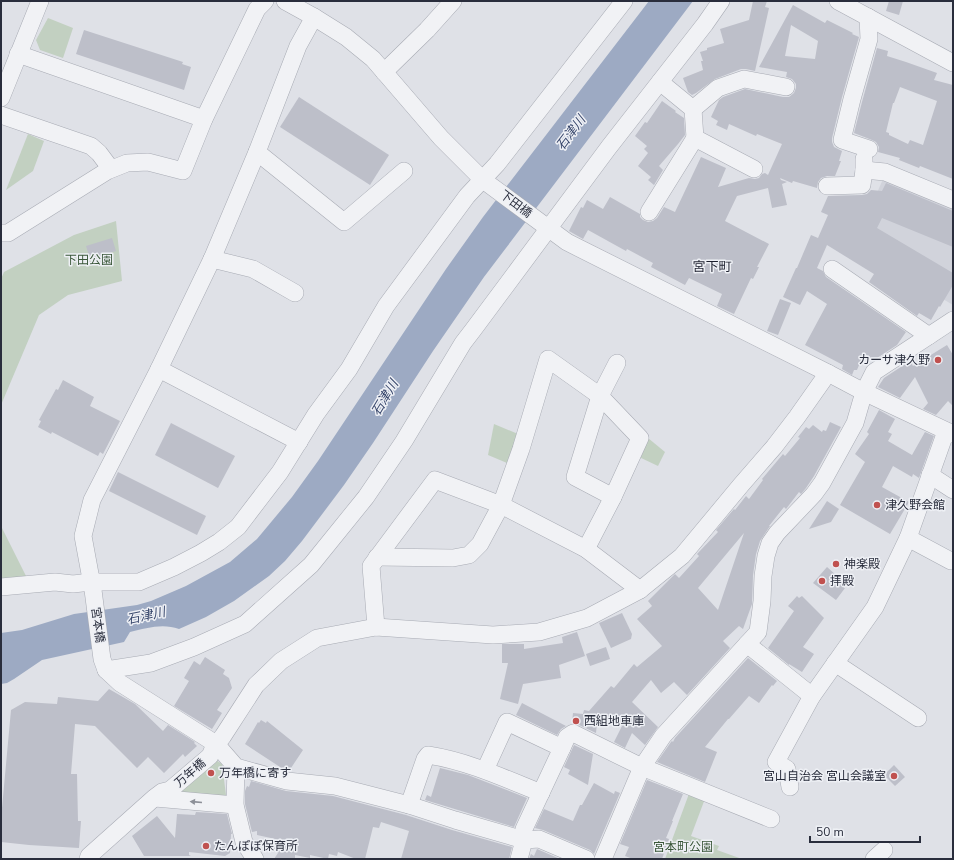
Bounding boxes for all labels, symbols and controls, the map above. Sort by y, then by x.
water label: 石津川 [552,110,591,154]
street label: 下田橋 [497,187,535,221]
park label: 下田公園 [65,252,113,268]
district label: 宮下町 [692,258,732,276]
place label: カーサ津久野 [858,352,930,368]
marker: カーサ津久野 [933,355,943,365]
water label: 石津川 [367,375,404,419]
place label: 津久野会館 [885,497,945,513]
marker: 津久野会館 [872,500,882,510]
place label: 神楽殿 [844,556,880,572]
marker: 神楽殿 [831,559,841,569]
place label: 拝殿 [830,573,854,589]
marker: 拝殿 [817,576,827,586]
water label: 石津川 [125,603,169,629]
street label: 宮本橋 [88,606,108,644]
place label: 西組地車庫 [584,713,644,729]
marker: 西組地車庫 [571,716,581,726]
street label: 万年橋 [171,755,209,791]
place label: 万年橋に寄す [219,765,291,781]
marker: 万年橋に寄す [206,768,216,778]
place label: 宮山自治会 宮山会議室 [763,768,886,784]
marker: 宮山自治会 宮山会議室 [889,771,899,781]
one-way arrow [190,798,202,805]
scale bar [810,818,920,844]
text: 50 m [816,824,844,840]
place label: たんぽぽ保育所 [214,838,298,854]
park label: 宮本町公園 [653,839,713,855]
marker: たんぽぽ保育所 [201,841,211,851]

